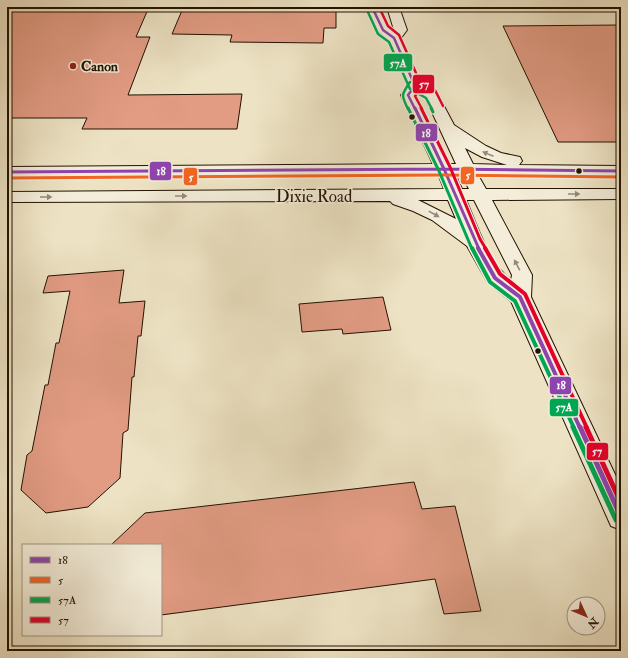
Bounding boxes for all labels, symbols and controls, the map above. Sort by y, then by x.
line badge: 57A [383,53,413,72]
text: 57A [390,57,407,70]
place label: Canon [81,58,119,75]
marker: Canon [68,61,78,71]
line badge: 57 [412,74,435,94]
text: 57 [419,78,430,91]
unlabelled marker [407,112,417,122]
line badge: 18 [415,123,438,142]
text: 18 [421,127,431,140]
one-way arrow [482,151,494,157]
line badge: 18 [149,161,172,181]
text: 18 [156,165,166,178]
line badge: 5 [460,166,475,185]
unlabelled marker [574,166,584,176]
line badge: 5 [183,167,198,186]
text: 5 [466,169,471,182]
text: 5 [189,171,194,184]
street label: Dixie Road [276,186,353,207]
one-way arrow [568,191,581,197]
one-way arrow [175,193,188,199]
one-way arrow [40,194,53,200]
one-way arrow [428,210,440,217]
one-way arrow [514,259,520,271]
unlabelled marker [533,346,543,356]
line badge: 18 [549,376,572,395]
text: 18 [556,379,566,392]
line badge: 57A [549,398,579,417]
text: 57A [556,401,573,414]
line badge: 57 [586,442,609,461]
text: 57 [592,445,603,458]
legend [22,544,162,636]
text: 18 [58,553,68,568]
text: 5 [58,573,64,588]
text: 57A [58,593,77,608]
north arrow [566,596,606,636]
text: 57 [58,613,69,628]
text: N [584,614,602,631]

